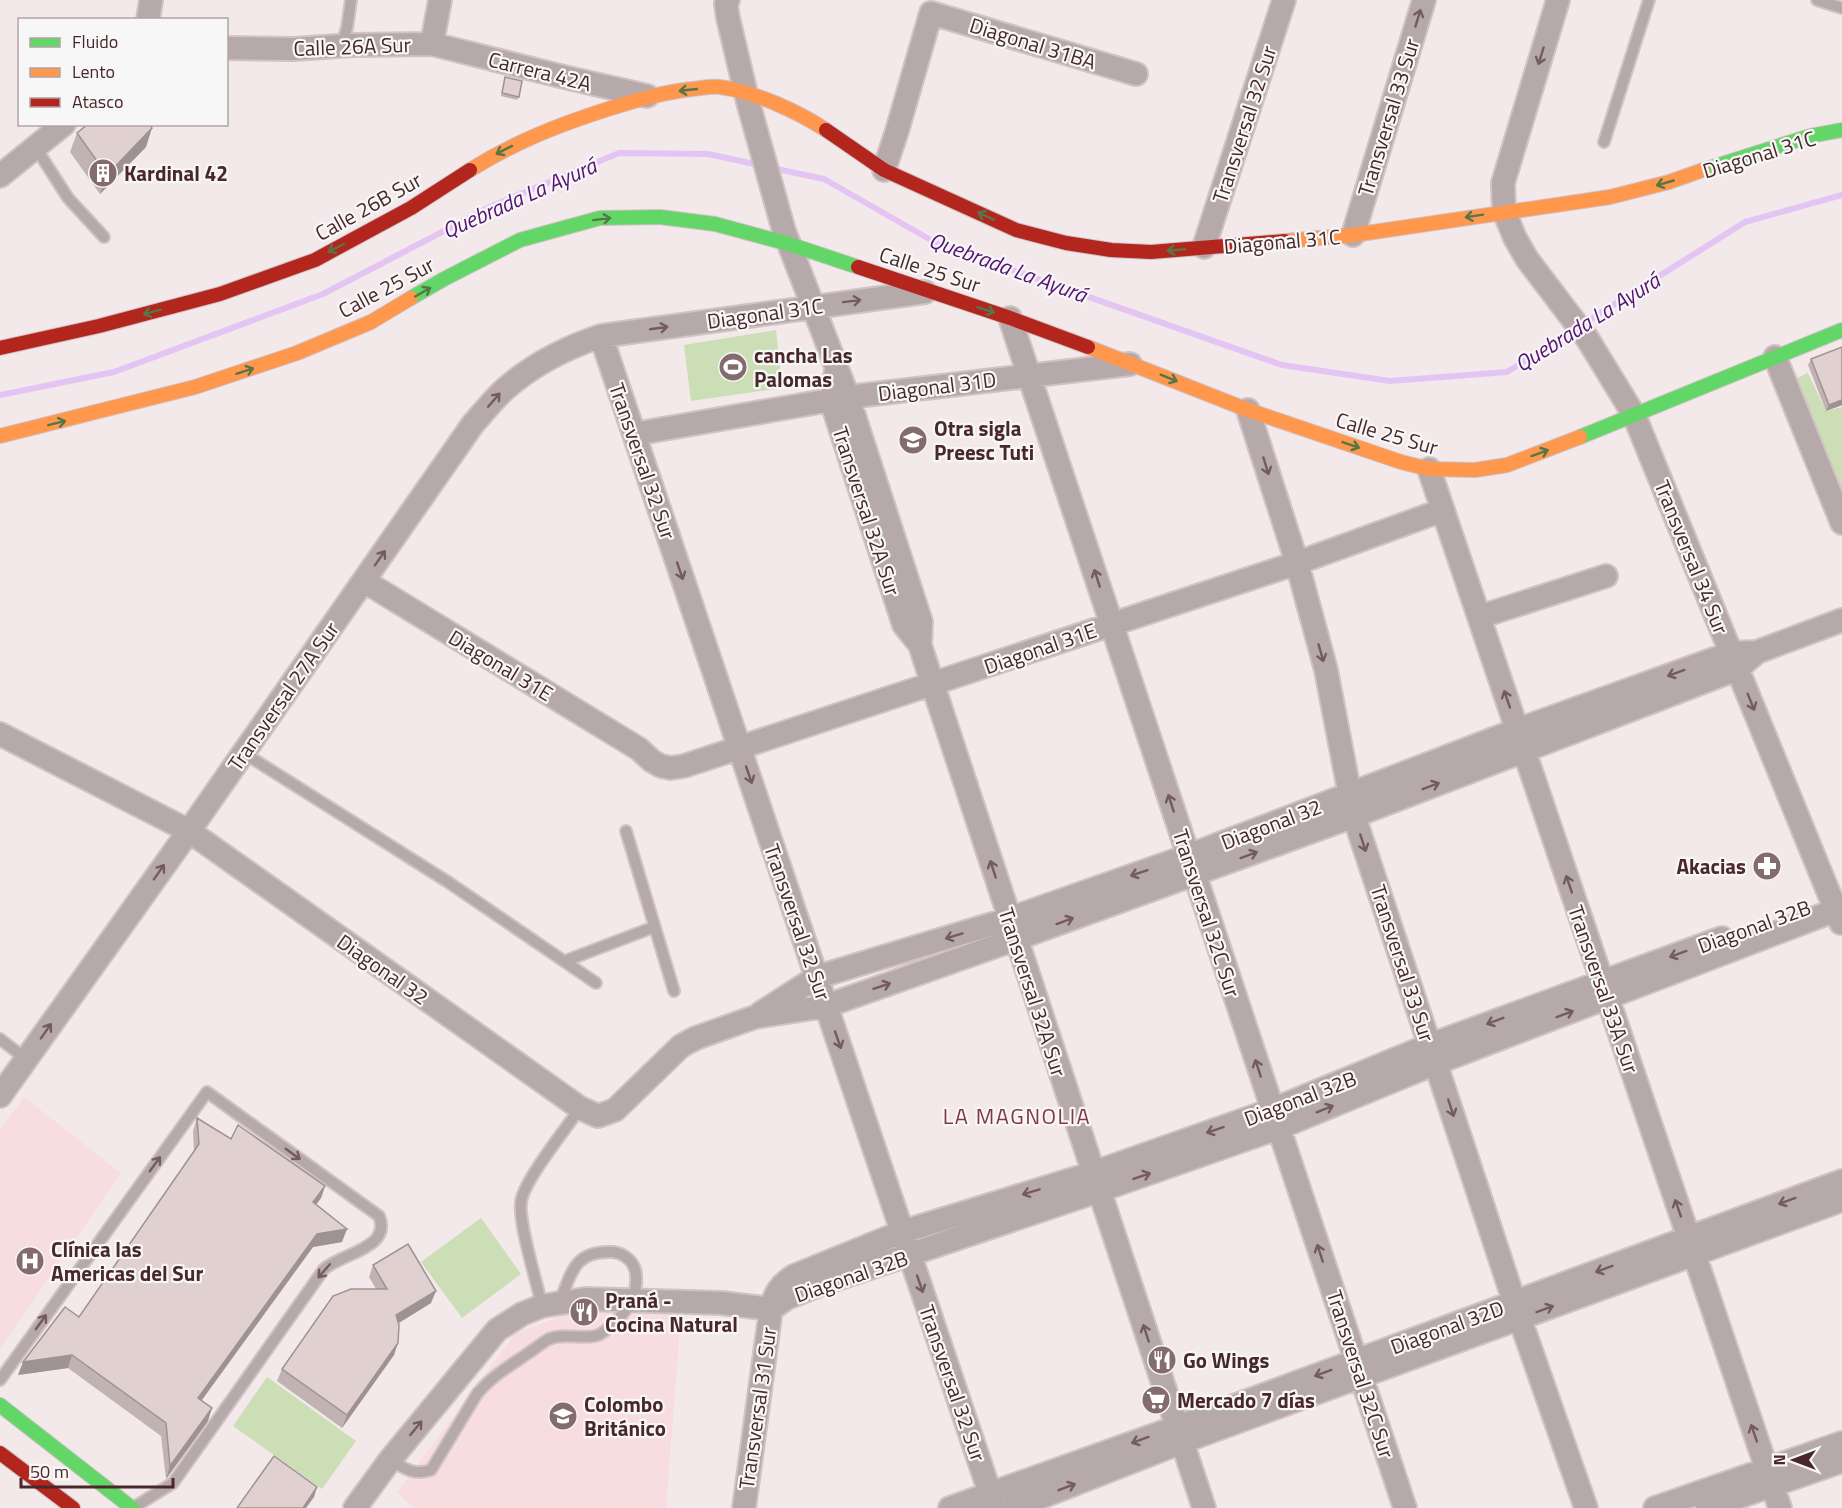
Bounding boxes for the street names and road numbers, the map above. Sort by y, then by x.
street label: Diagonal 31BA [966,9,1101,78]
street label: Calle 26A Sur [293,28,411,64]
street label: Transversal 33 Sur [1349,34,1427,200]
street label: Transversal 32 Sur [1204,41,1284,207]
street label: Carrera 42A [485,43,595,99]
street label: Diagonal 31C [1698,122,1820,186]
street label: Calle 26B Sur [309,163,427,249]
street label: Diagonal 31C [1222,220,1342,262]
street label: Calle 25 Sur [875,238,985,300]
street label: Calle 25 Sur [332,248,440,326]
street label: Diagonal 31C [705,289,825,337]
street label: Diagonal 31D [876,363,998,409]
street label: Transversal 32 Sur [601,379,685,543]
street label: Calle 25 Sur [1332,403,1442,463]
street label: Transversal 32A Sur [825,422,909,600]
street label: Transversal 34 Sur [1647,475,1737,639]
street label: Diagonal 31E [980,614,1100,682]
street label: Transversal 27A Sur [219,615,347,777]
street label: Diagonal 31E [443,621,559,709]
street label: Diagonal 32 [1216,790,1326,858]
street label: Transversal 32C Sur [1165,825,1249,1001]
street label: Transversal 32 Sur [756,840,840,1004]
street label: Transversal 33 Sur [1363,880,1443,1046]
street label: Diagonal 32B [1693,891,1815,961]
street label: Transversal 33A Sur [1560,901,1648,1077]
street label: Transversal 32A Sur [991,903,1075,1081]
street label: Diagonal 32 [331,926,435,1012]
street label: Diagonal 32B [1239,1062,1361,1134]
street label: Diagonal 32B [790,1242,912,1310]
street label: Transversal 32C Sur [1319,1286,1403,1462]
street label: Diagonal 32D [1386,1292,1508,1362]
street label: Transversal 32 Sur [911,1301,995,1465]
street label: Transversal 31 Sur [730,1325,784,1491]

